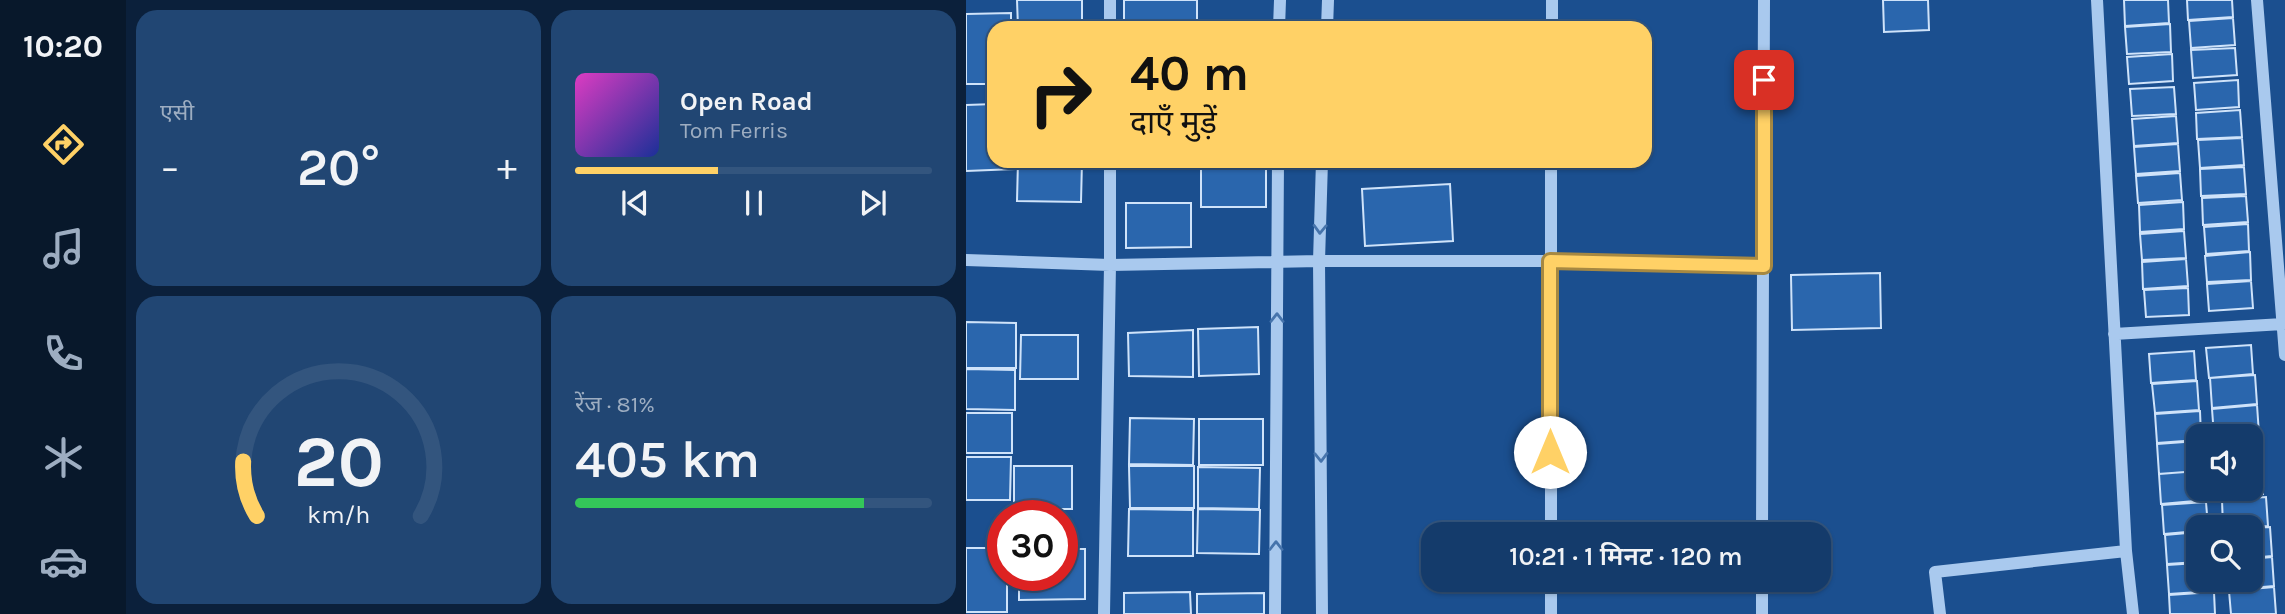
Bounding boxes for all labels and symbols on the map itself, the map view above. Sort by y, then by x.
pin [1734,50,1794,110]
one-way arrow [1312,224,1327,235]
one-way arrow [1269,313,1285,323]
position arrow [1513,415,1587,489]
one-way arrow [1313,451,1328,462]
speed limit sign: 30 [987,500,1078,591]
one-way arrow [1268,540,1284,551]

